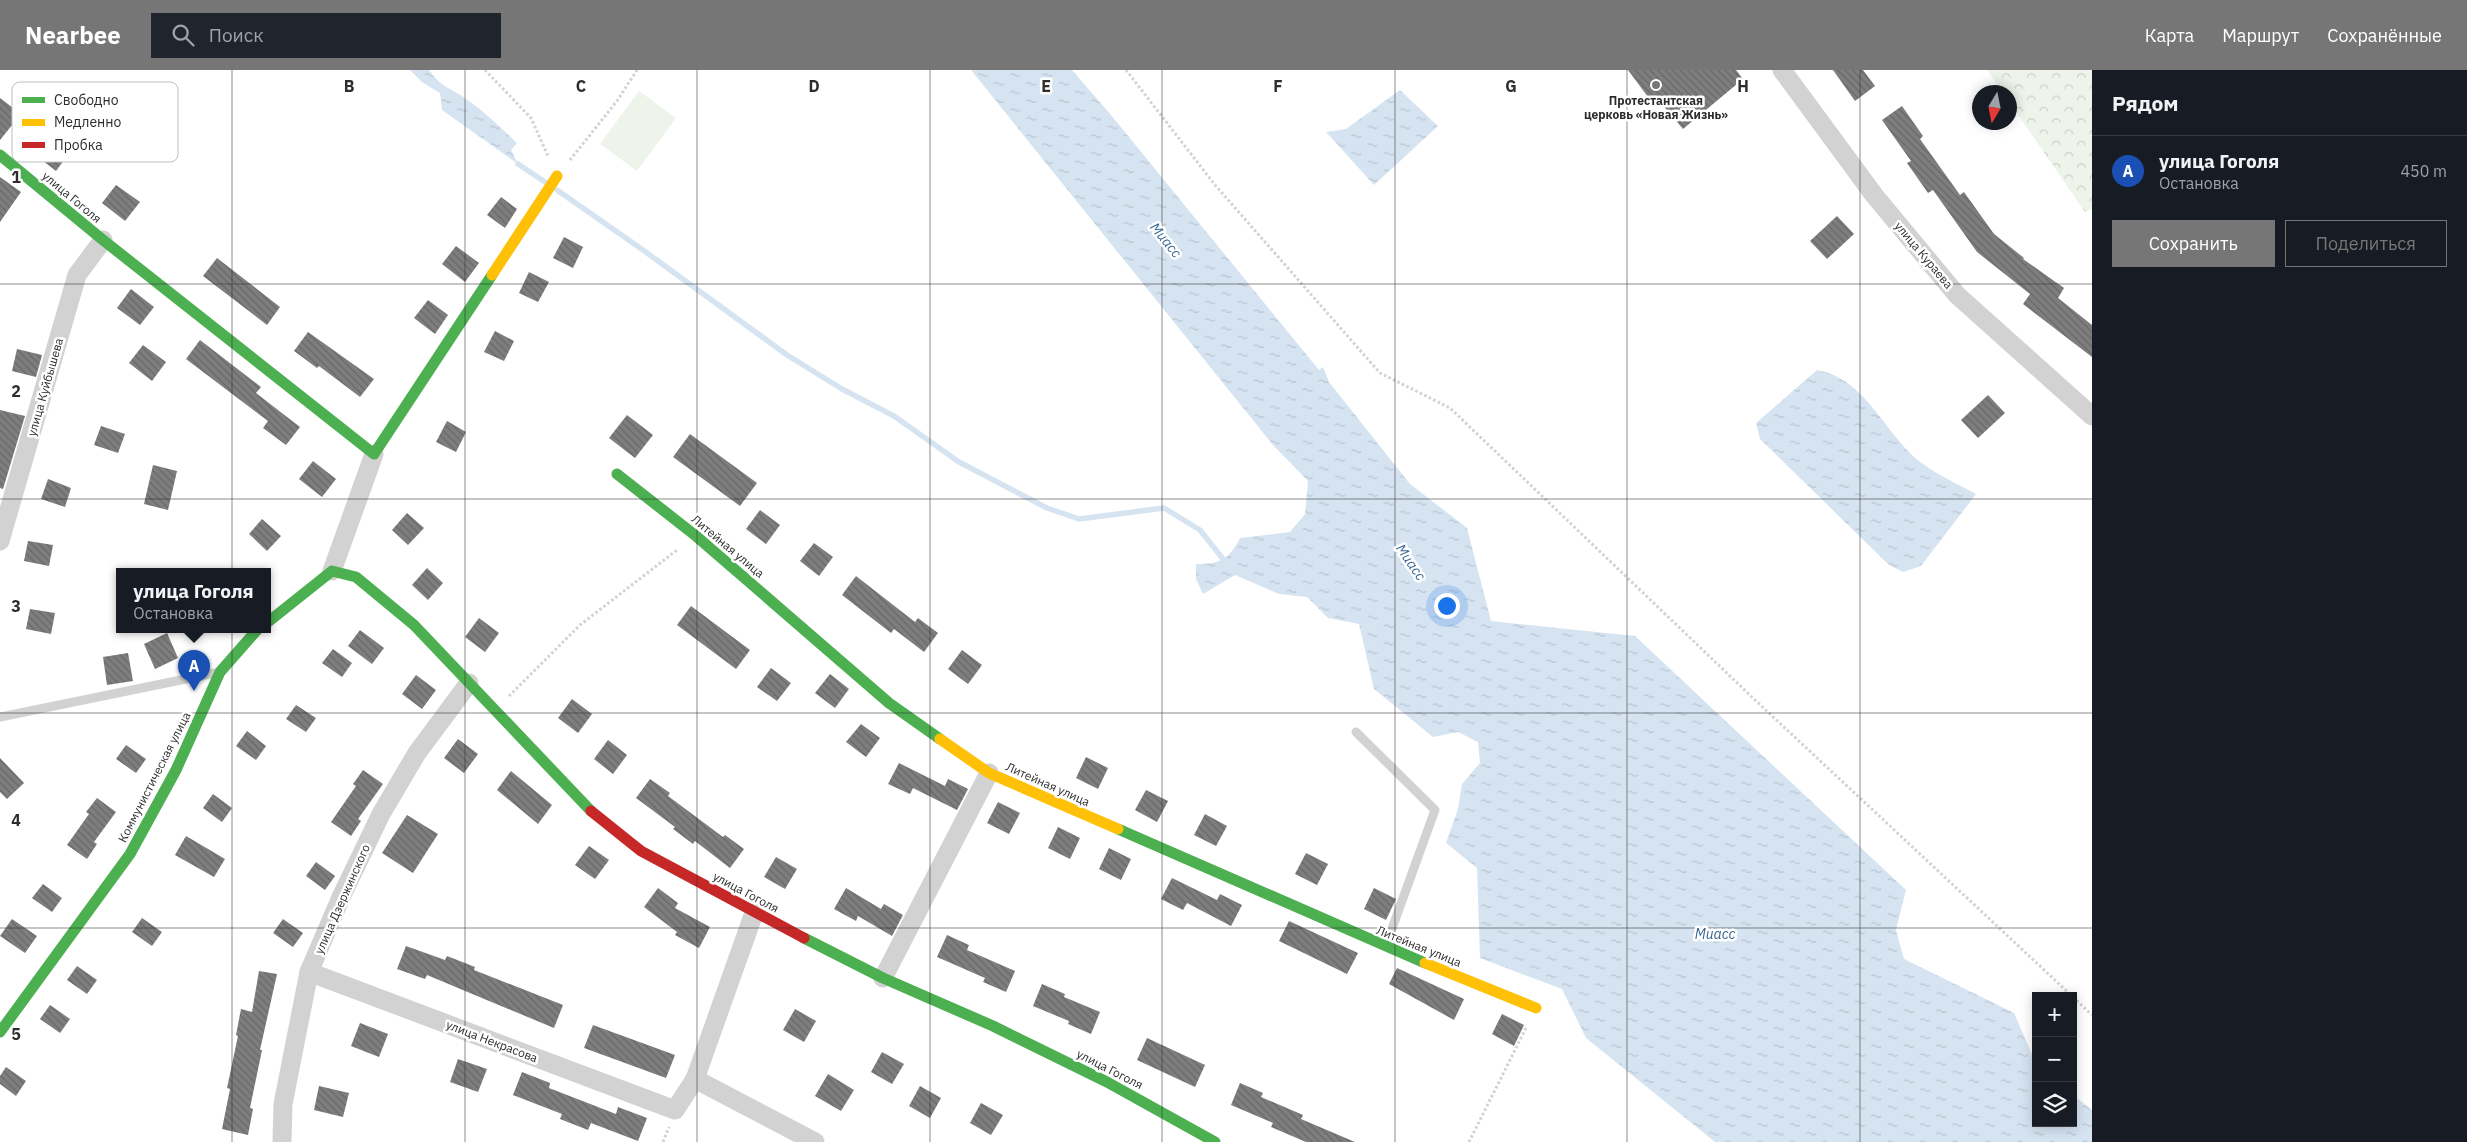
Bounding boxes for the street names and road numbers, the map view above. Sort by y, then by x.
street label: улица Гоголя [39,168,105,226]
street label: улица Кураева [1892,218,1957,292]
street label: улица Куйбышева [24,336,66,438]
street label: Литейная улица [689,511,768,581]
street label: Коммунистическая улица [115,709,194,845]
street label: Литейная улица [1004,759,1093,809]
street label: улица Дзержинского [311,842,373,956]
street label: улица Гоголя [710,868,782,916]
street label: Литейная улица [1374,922,1464,970]
street label: улица Некрасова [444,1017,540,1066]
street label: улица Гоголя [1074,1046,1146,1092]

